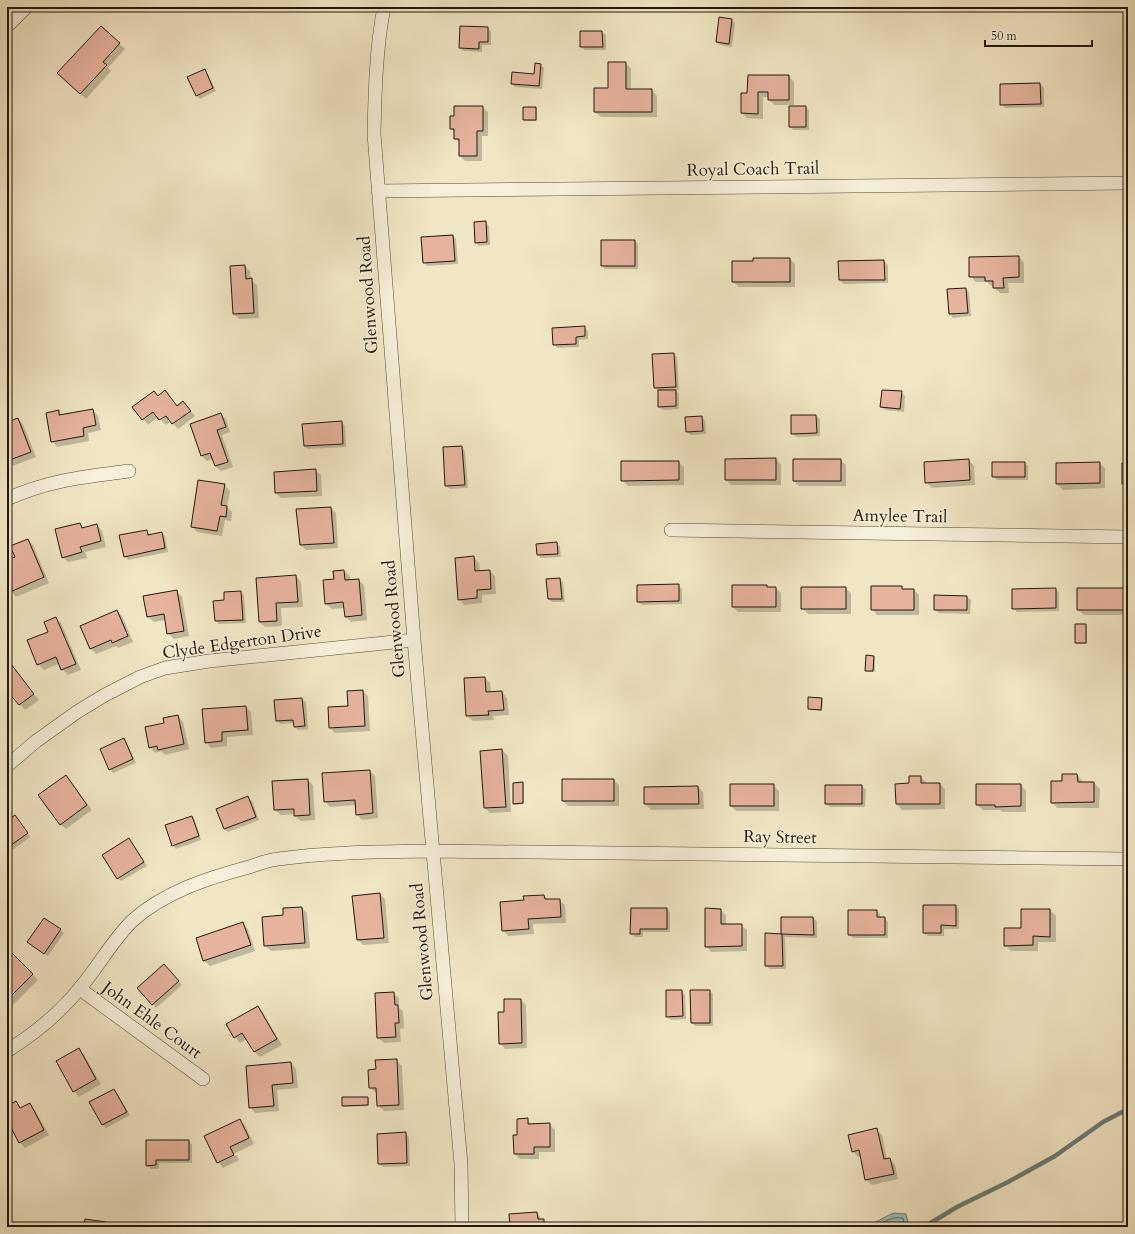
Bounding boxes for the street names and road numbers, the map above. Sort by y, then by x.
street label: Royal Coach Trail [687,156,820,182]
street label: Glenwood Road [352,235,384,355]
street label: Amylee Trail [852,504,948,528]
street label: Glenwood Road [377,559,411,679]
street label: Clyde Edgerton Drive [161,619,323,665]
street label: Ray Street [743,825,818,849]
street label: Glenwood Road [405,882,439,1002]
street label: John Ehle Court [95,974,207,1064]

